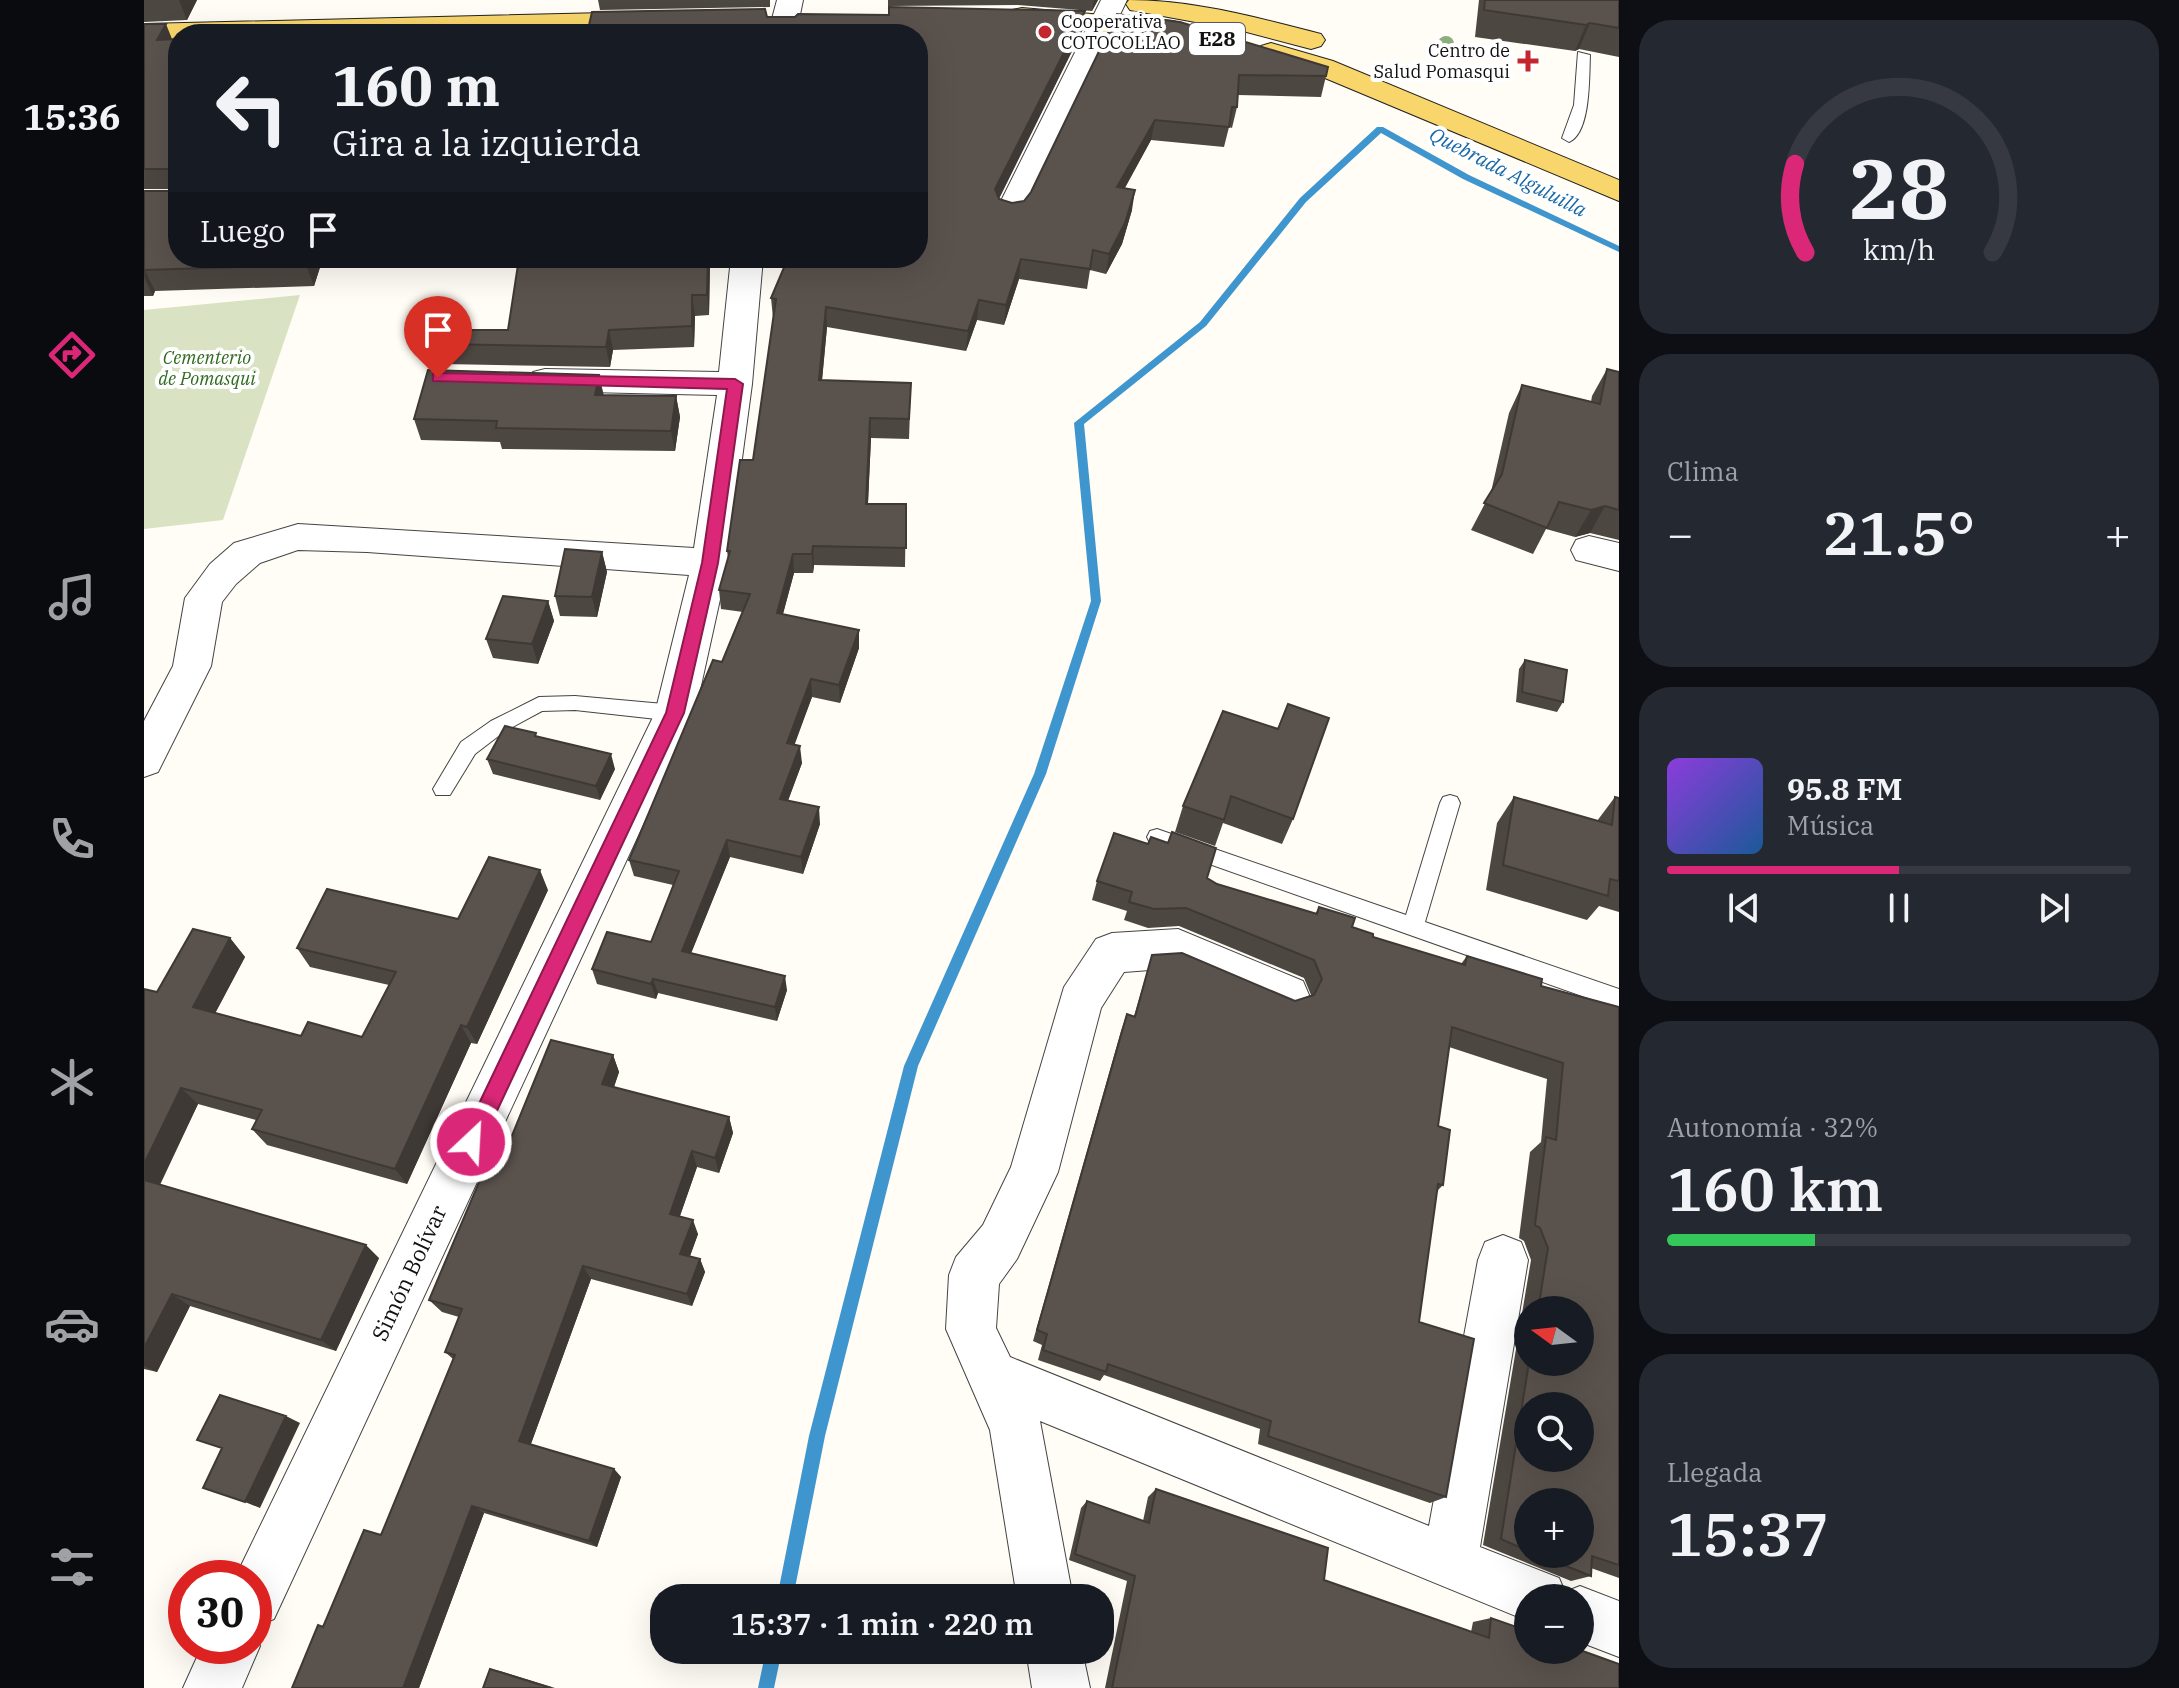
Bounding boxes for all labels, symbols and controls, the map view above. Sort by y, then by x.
place label: Cooperativa COTOCOLLAO [1061,10,1181,54]
marker: Cooperativa COTOCOLLAO [1036,23,1054,41]
road number: E28 [1189,23,1245,55]
place label: Centro de Salud Pomasqui [1374,39,1510,83]
text: 160 m [332,49,500,121]
marker: Centro de Salud Pomasqui [1517,50,1539,72]
icon: left [200,56,304,160]
text: 15:36 [23,93,121,140]
text: Gira a la izquierda [332,119,641,166]
water label: Quebrada Alguluilla [1425,120,1592,223]
text: 28 [1849,133,1949,241]
icon: arrive [301,208,345,252]
text: Luego [200,211,285,250]
text: km/h [1863,231,1935,268]
pin [404,296,472,378]
icon: arrive [416,308,460,352]
icon: directions [44,327,100,383]
park label: Cementerio de Pomasqui [158,346,256,390]
text: Clima [1667,454,1739,488]
text: 21.5° [1823,493,1975,572]
text: − [1667,505,1693,562]
text: + [2105,505,2131,562]
icon: music [44,569,100,625]
text: 95.8 FM [1787,769,1902,808]
text: Música [1787,808,1874,842]
icon: phone [44,811,100,867]
icon: previous [1722,886,1766,930]
icon: pause [1877,886,1921,930]
icon: next [2032,886,2076,930]
icon: climate [44,1054,100,1110]
position arrow [429,1100,513,1184]
text: Autonomía · 32% [1667,1110,1878,1144]
text: 160 km [1667,1149,1883,1228]
street label: Simón Bolívar [364,1200,453,1345]
icon: car [44,1296,100,1352]
north arrow [1514,1296,1594,1376]
map controls [1514,1296,1594,1664]
button: search [1514,1392,1594,1472]
text: Llegada [1667,1455,1762,1489]
button: + [1514,1488,1594,1568]
text: 15:37 [1667,1494,1829,1573]
icon: filters [44,1539,100,1595]
speed limit sign: 30 [168,1560,272,1664]
button: − [1514,1584,1594,1664]
text: 15:37 · 1 min · 220 m [731,1604,1033,1643]

